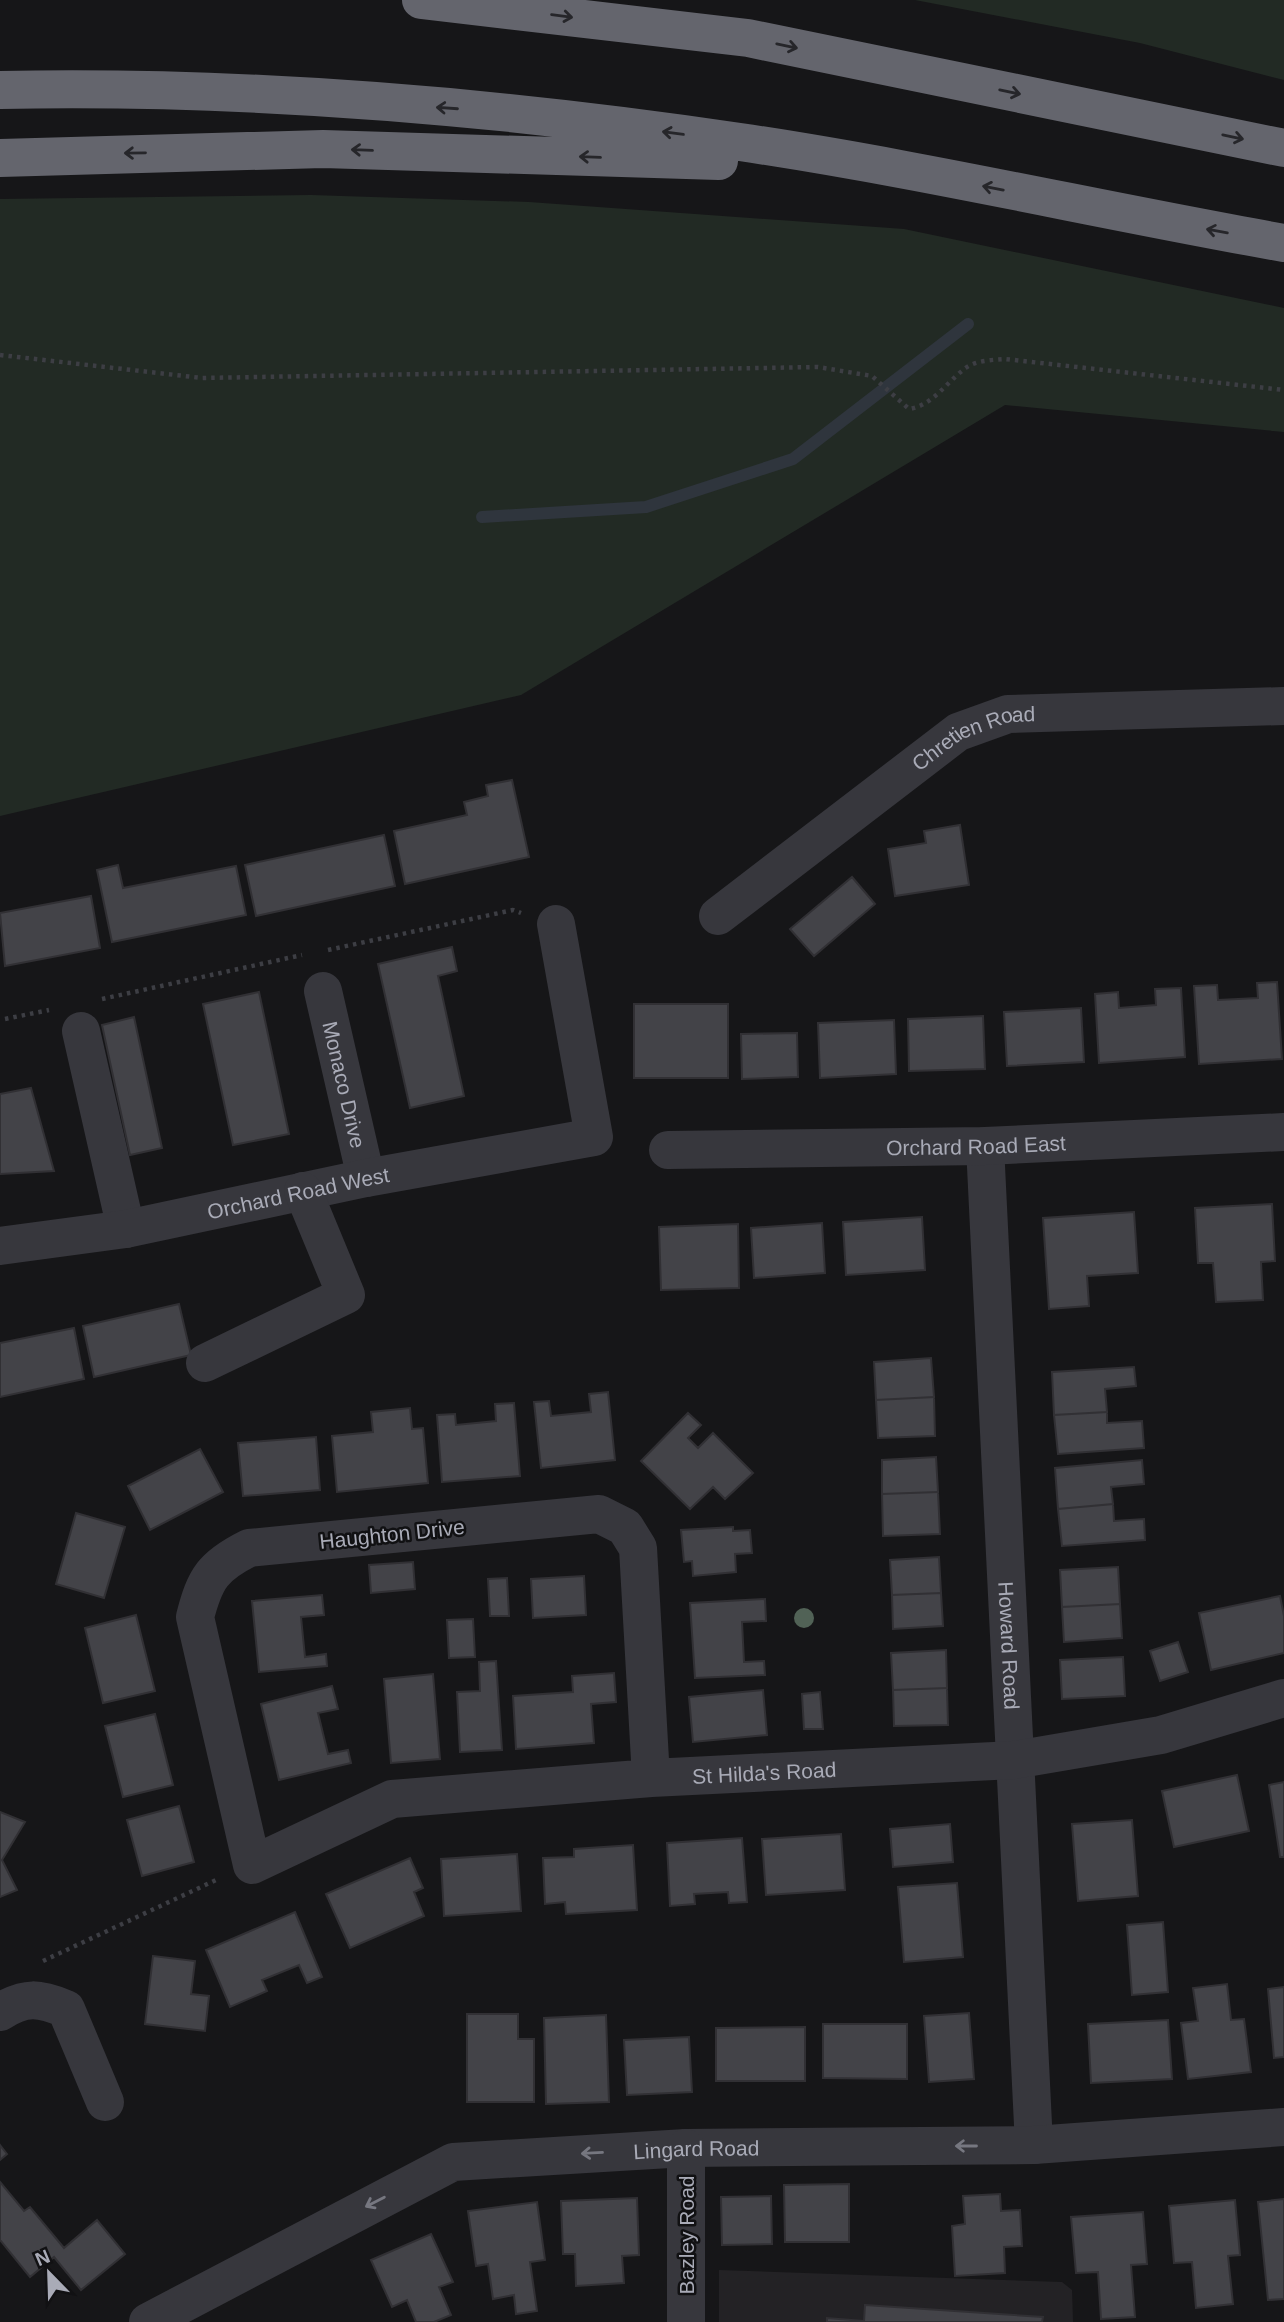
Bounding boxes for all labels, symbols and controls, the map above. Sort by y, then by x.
one-way arrow [550,10,573,23]
one-way arrow [775,39,798,53]
one-way arrow [998,85,1021,99]
one-way arrow [436,101,458,114]
one-way arrow [662,126,685,139]
one-way arrow [1221,131,1244,145]
one-way arrow [351,144,374,157]
one-way arrow [124,146,147,160]
one-way arrow [579,150,602,164]
one-way arrow [983,181,1005,194]
one-way arrow [1206,224,1229,237]
street label: Chretien Road [907,702,1036,775]
street label: Monaco Drive [319,1019,370,1150]
street label: Orchard Road East [886,1131,1067,1159]
street label: Orchard Road West [205,1163,391,1223]
street label: Haughton Drive [318,1515,466,1553]
street label: Howard Road [995,1581,1024,1710]
street label: St Hilda's Road [692,1757,837,1787]
street label: Lingard Road [632,2136,759,2163]
one-way arrow [955,2139,978,2152]
one-way arrow [581,2147,604,2160]
street label: Bazley Road [675,2175,698,2295]
one-way arrow [365,2196,385,2210]
north arrow [14,2238,84,2308]
text: N [32,2245,53,2270]

